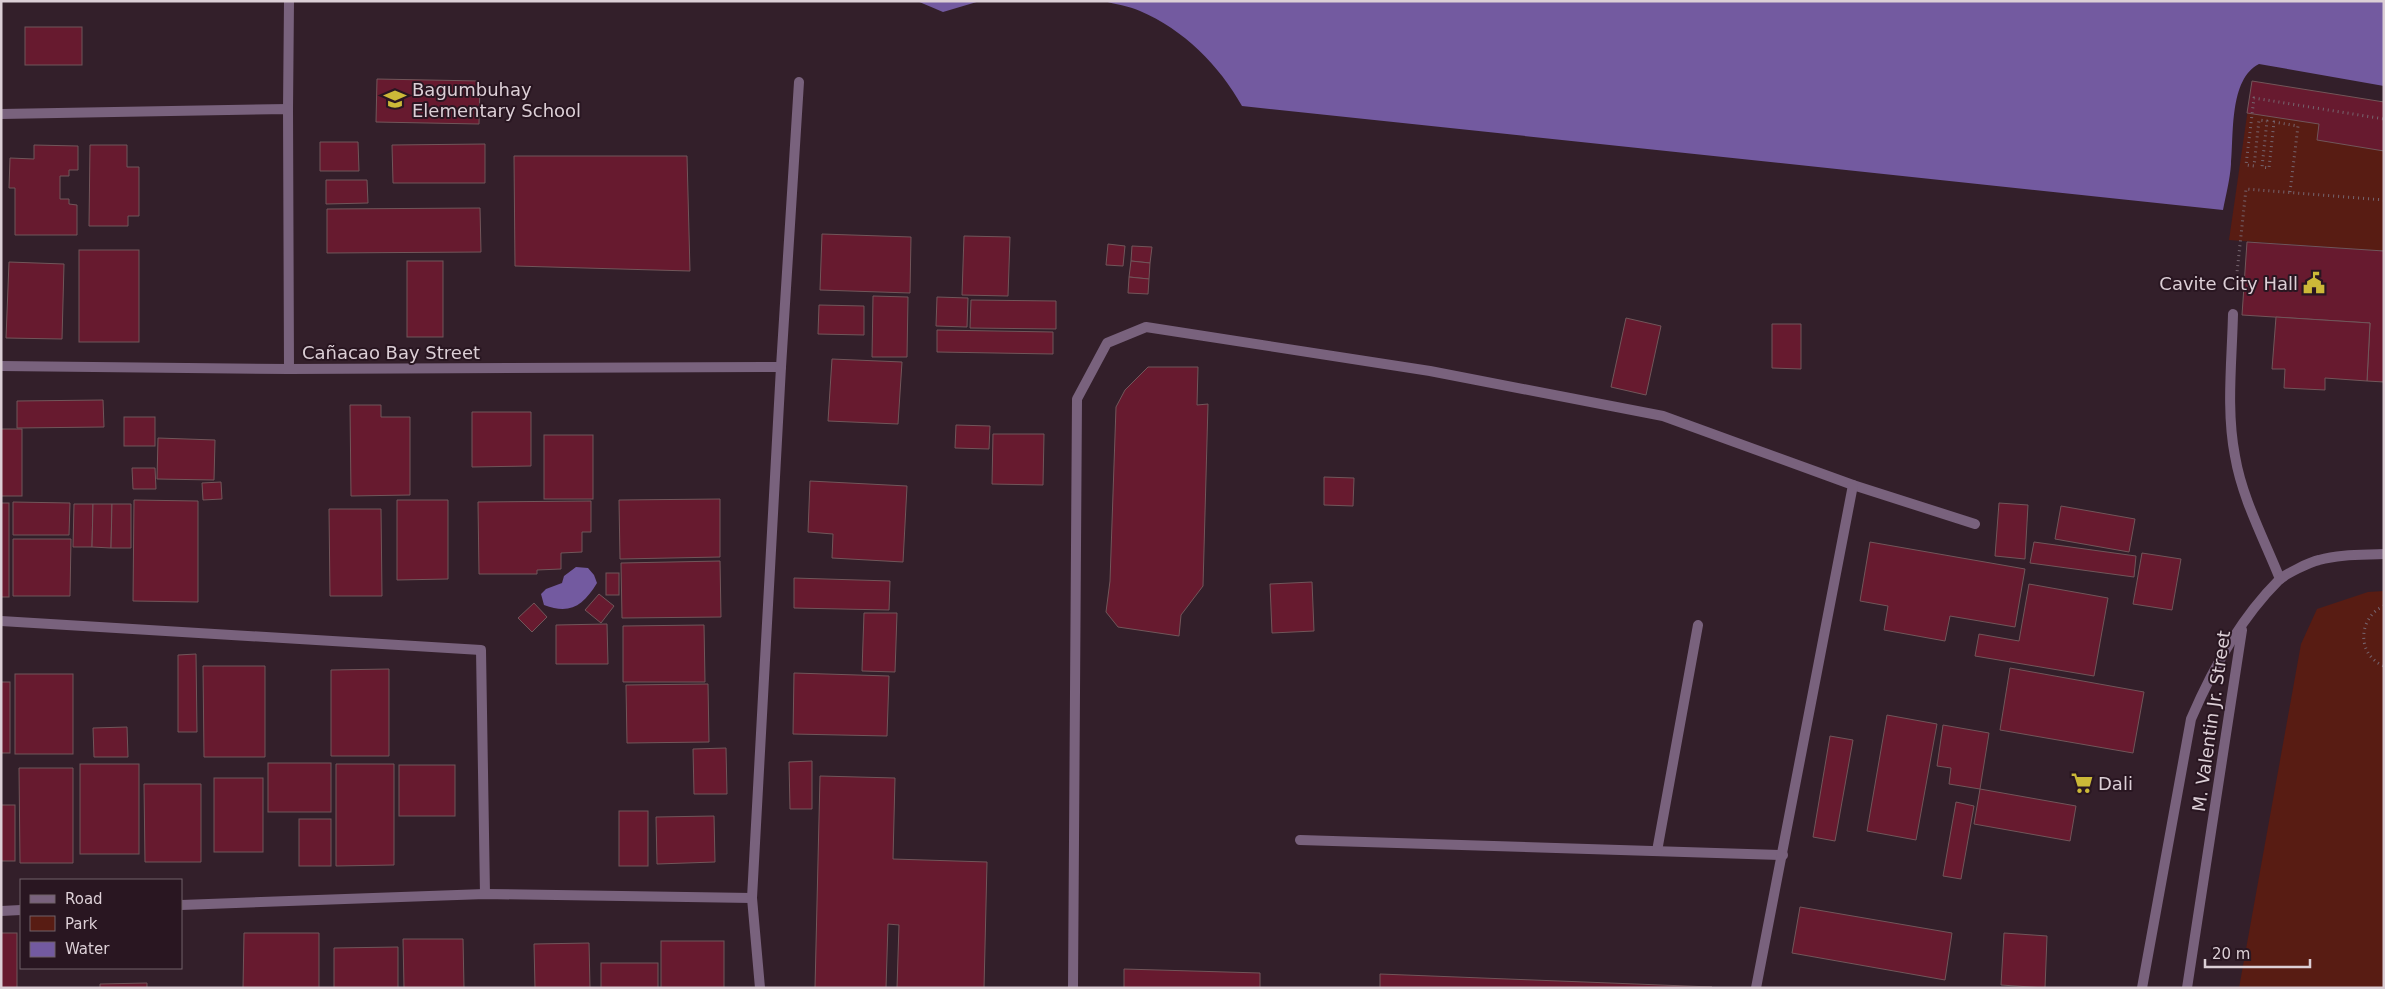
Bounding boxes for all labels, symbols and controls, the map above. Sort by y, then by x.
place label: Bagumbuhay Elementary School [412,79,581,121]
school or university icon: Bagumbuhay Elementary School [382,86,408,112]
public building icon: Cavite City Hall [2301,270,2327,296]
place label: Cavite City Hall [2159,273,2298,294]
street label: Cañacao Bay Street [302,342,480,363]
street label: M. Valentin Jr. Street [2188,629,2234,813]
supermarket icon: Dali [2069,770,2095,796]
place label: Dali [2098,773,2133,794]
legend [20,879,182,969]
text: Road [65,890,103,908]
text: Park [65,915,98,933]
scale bar [2205,936,2310,968]
text: Water [65,940,110,958]
text: 20 m [2212,945,2250,963]

